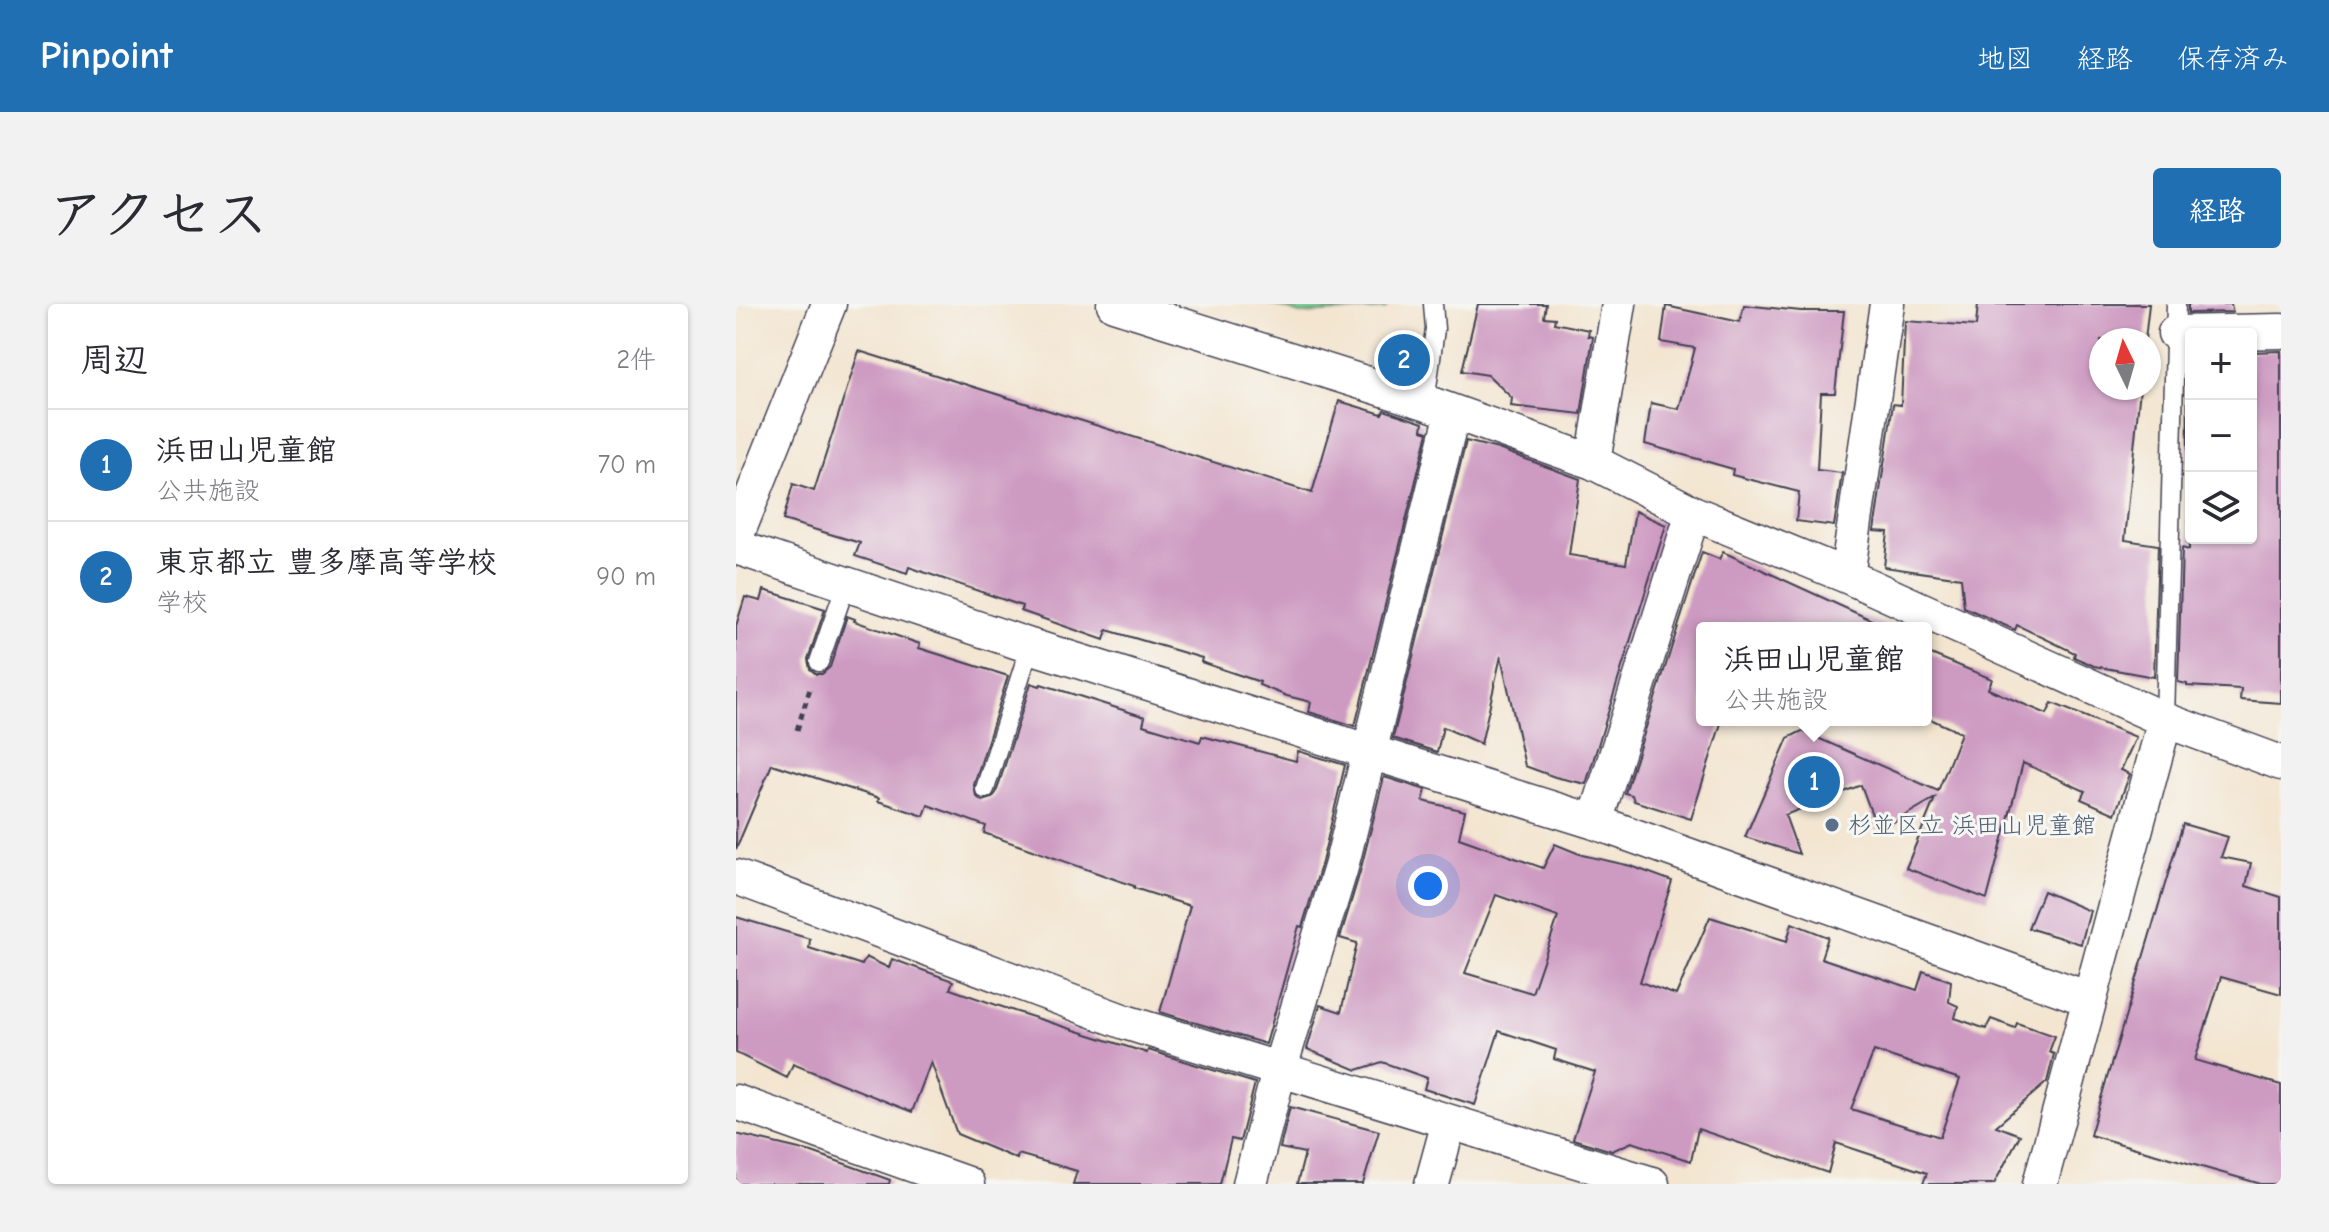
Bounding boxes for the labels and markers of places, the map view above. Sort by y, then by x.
pin: 2 [1378,330,1430,390]
pin: 1 [1788,752,1840,812]
place label: 杉並区立 浜田山児童館 [1848,811,2096,839]
marker: 杉並区立 浜田山児童館 [1823,816,1841,834]

